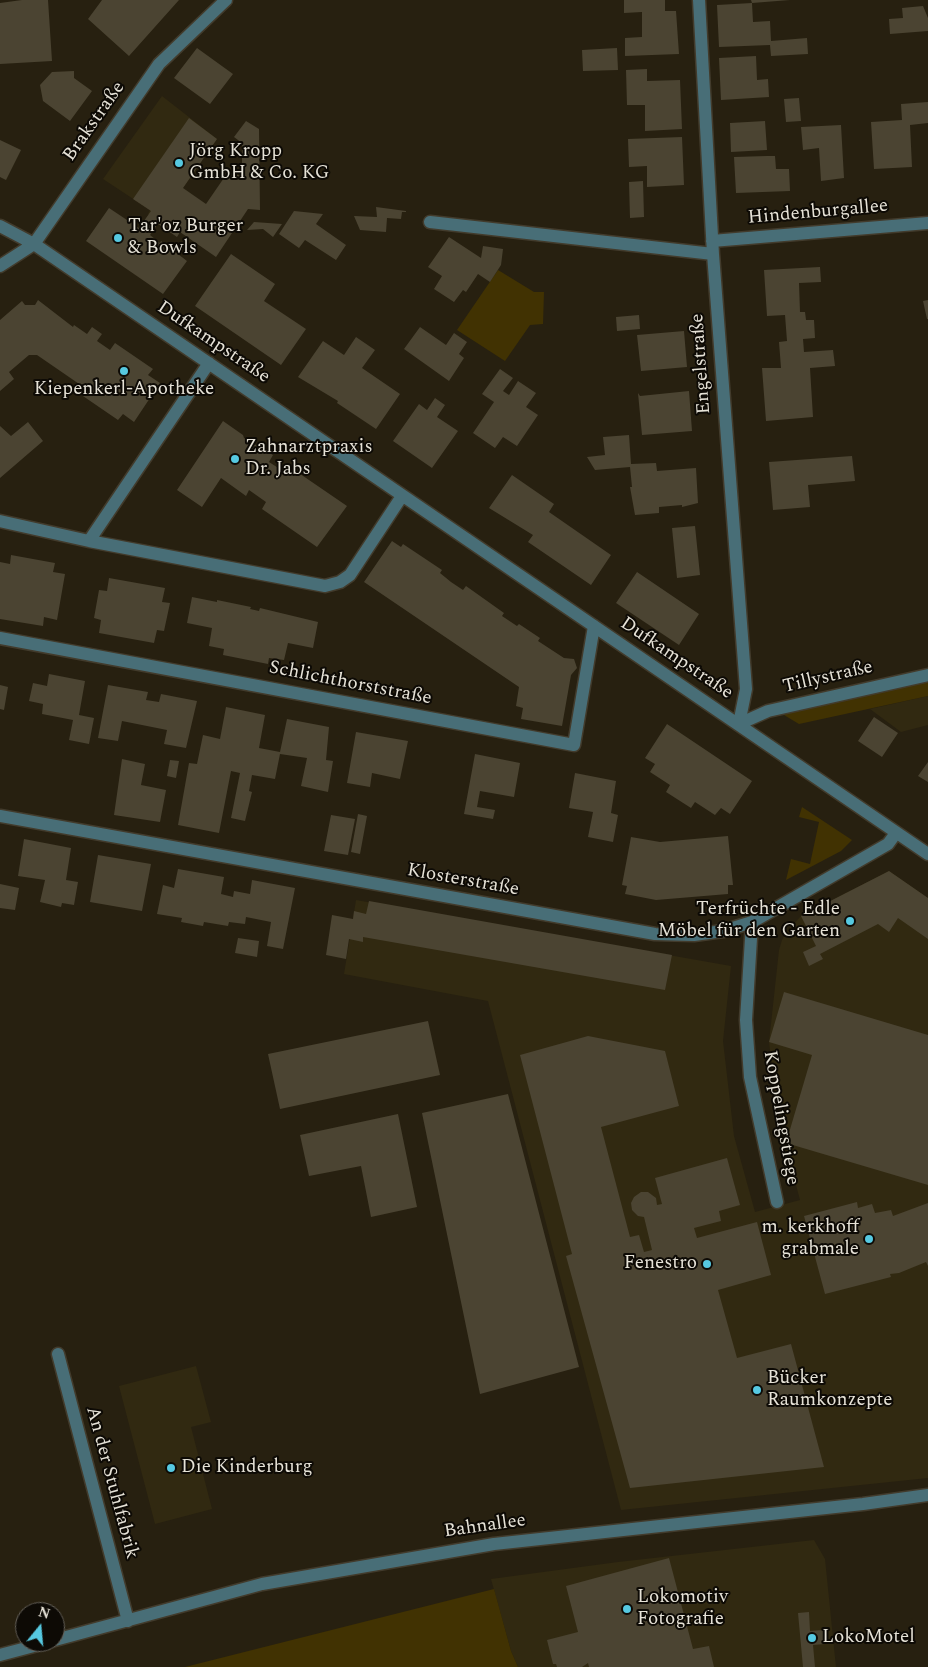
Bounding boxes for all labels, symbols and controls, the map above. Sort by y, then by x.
street label: Brakstraße [59,78,131,166]
place label: Jörg Kropp GmbH & Co. KG [189,141,329,185]
marker: Jörg Kropp GmbH & Co. KG [173,157,185,169]
street label: Hindenburgallee [747,196,889,230]
place label: Tar'oz Burger & Bowls [128,216,243,260]
marker: Tar'oz Burger & Bowls [112,232,124,244]
street label: Dufkampstraße [152,297,274,389]
street label: Engelstraße [687,313,717,415]
marker: Kiepenkerl-Apotheke [118,365,130,377]
place label: Kiepenkerl-Apotheke [34,379,214,401]
place label: Zahnarztpraxis Dr. Jabs [245,437,373,481]
marker: Zahnarztpraxis Dr. Jabs [229,453,241,465]
street label: Dufkampstraße [615,613,737,705]
street label: Schlichthorststraße [267,657,433,711]
street label: Tillystraße [781,657,875,699]
street label: Klosterstraße [405,860,521,902]
place label: Terfrüchte - Edle Möbel für den Garten [658,899,840,943]
marker: Terfrüchte - Edle Möbel für den Garten [844,915,856,927]
street label: Koppelingstiege [757,1049,803,1187]
place label: m. kerkhoff grabmale [761,1217,859,1261]
marker: m. kerkhoff grabmale [863,1233,875,1245]
place label: Fenestro [624,1253,697,1275]
marker: Fenestro [701,1258,713,1270]
place label: Bücker Raumkonzepte [767,1368,892,1412]
marker: Bücker Raumkonzepte [751,1384,763,1396]
street label: An der Stuhlfabrik [80,1404,142,1562]
place label: Die Kinderburg [181,1457,313,1479]
marker: Die Kinderburg [165,1462,177,1474]
street label: Bahnallee [443,1510,527,1544]
place label: Lokomotiv Fotografie [637,1587,728,1631]
text: N [36,1601,53,1625]
north arrow [15,1602,65,1652]
marker: Lokomotiv Fotografie [621,1603,633,1615]
place label: LokoMotel [822,1627,915,1649]
marker: LokoMotel [806,1632,818,1644]

